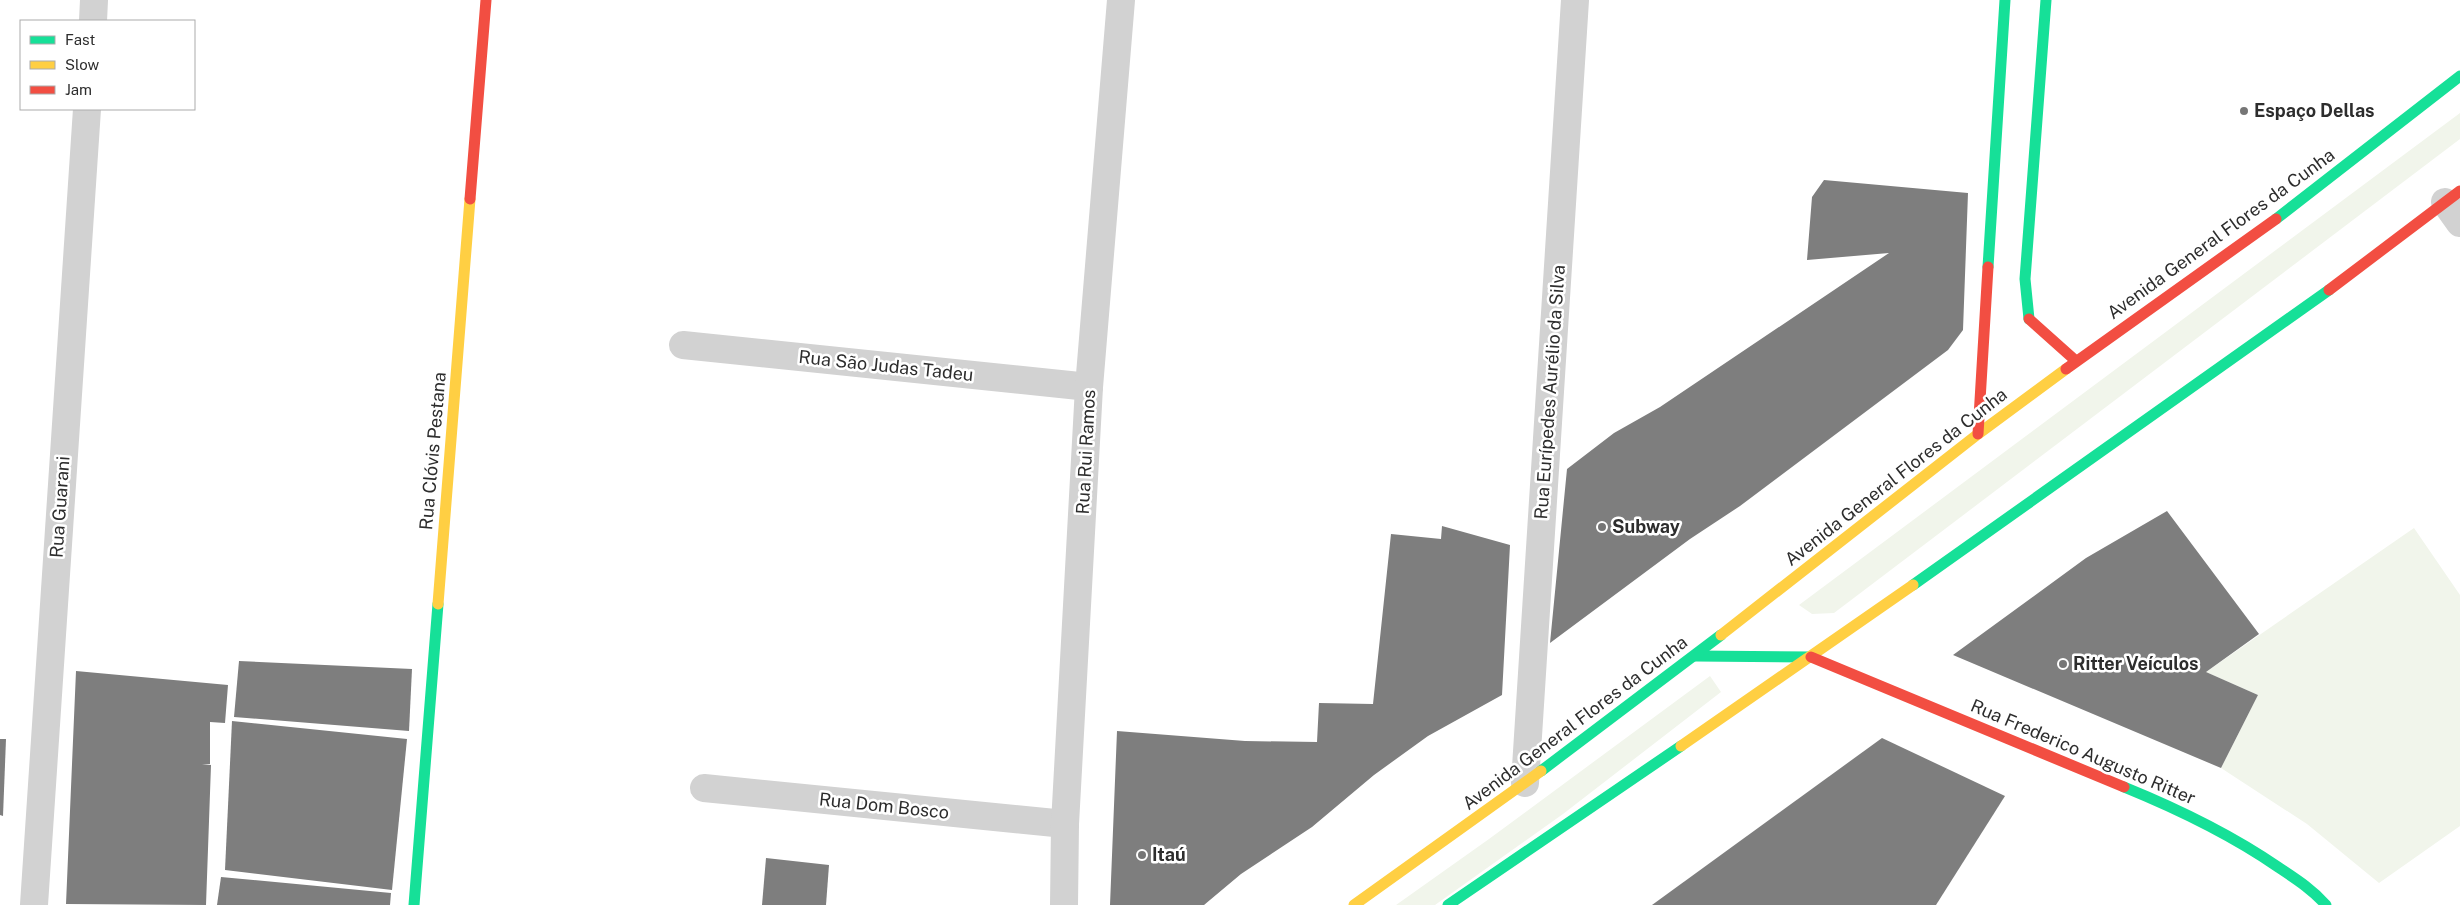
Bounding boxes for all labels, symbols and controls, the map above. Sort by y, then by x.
legend [20,20,195,110]
text: Fast [65,31,95,48]
text: Slow [65,56,100,73]
text: Jam [65,81,92,98]
place label: Espaço Dellas [2254,100,2375,121]
marker: Espaço Dellas [2238,105,2250,117]
street label: Avenida General Flores da Cunha [2103,144,2339,323]
street label: Rua Eurípedes Aurélio da Silva [1530,264,1569,520]
street label: Rua São Judas Tadeu [798,346,974,385]
street label: Rua Clóvis Pestana [415,371,450,531]
street label: Avenida General Flores da Cunha [1780,383,2011,570]
street label: Rua Rui Ramos [1072,389,1099,515]
street label: Rua Guarani [45,455,74,559]
place label: Subway [1612,516,1680,537]
marker: Subway [1596,521,1608,533]
street label: Avenida General Flores da Cunha [1458,631,1691,814]
place label: Ritter Veículos [2073,653,2198,674]
marker: Ritter Veículos [2057,658,2069,670]
street label: Rua Frederico Augusto Ritter [1968,695,2199,809]
street label: Rua Dom Bosco [818,788,950,823]
place label: Itaú [1152,844,1186,865]
marker: Itaú [1136,849,1148,861]

